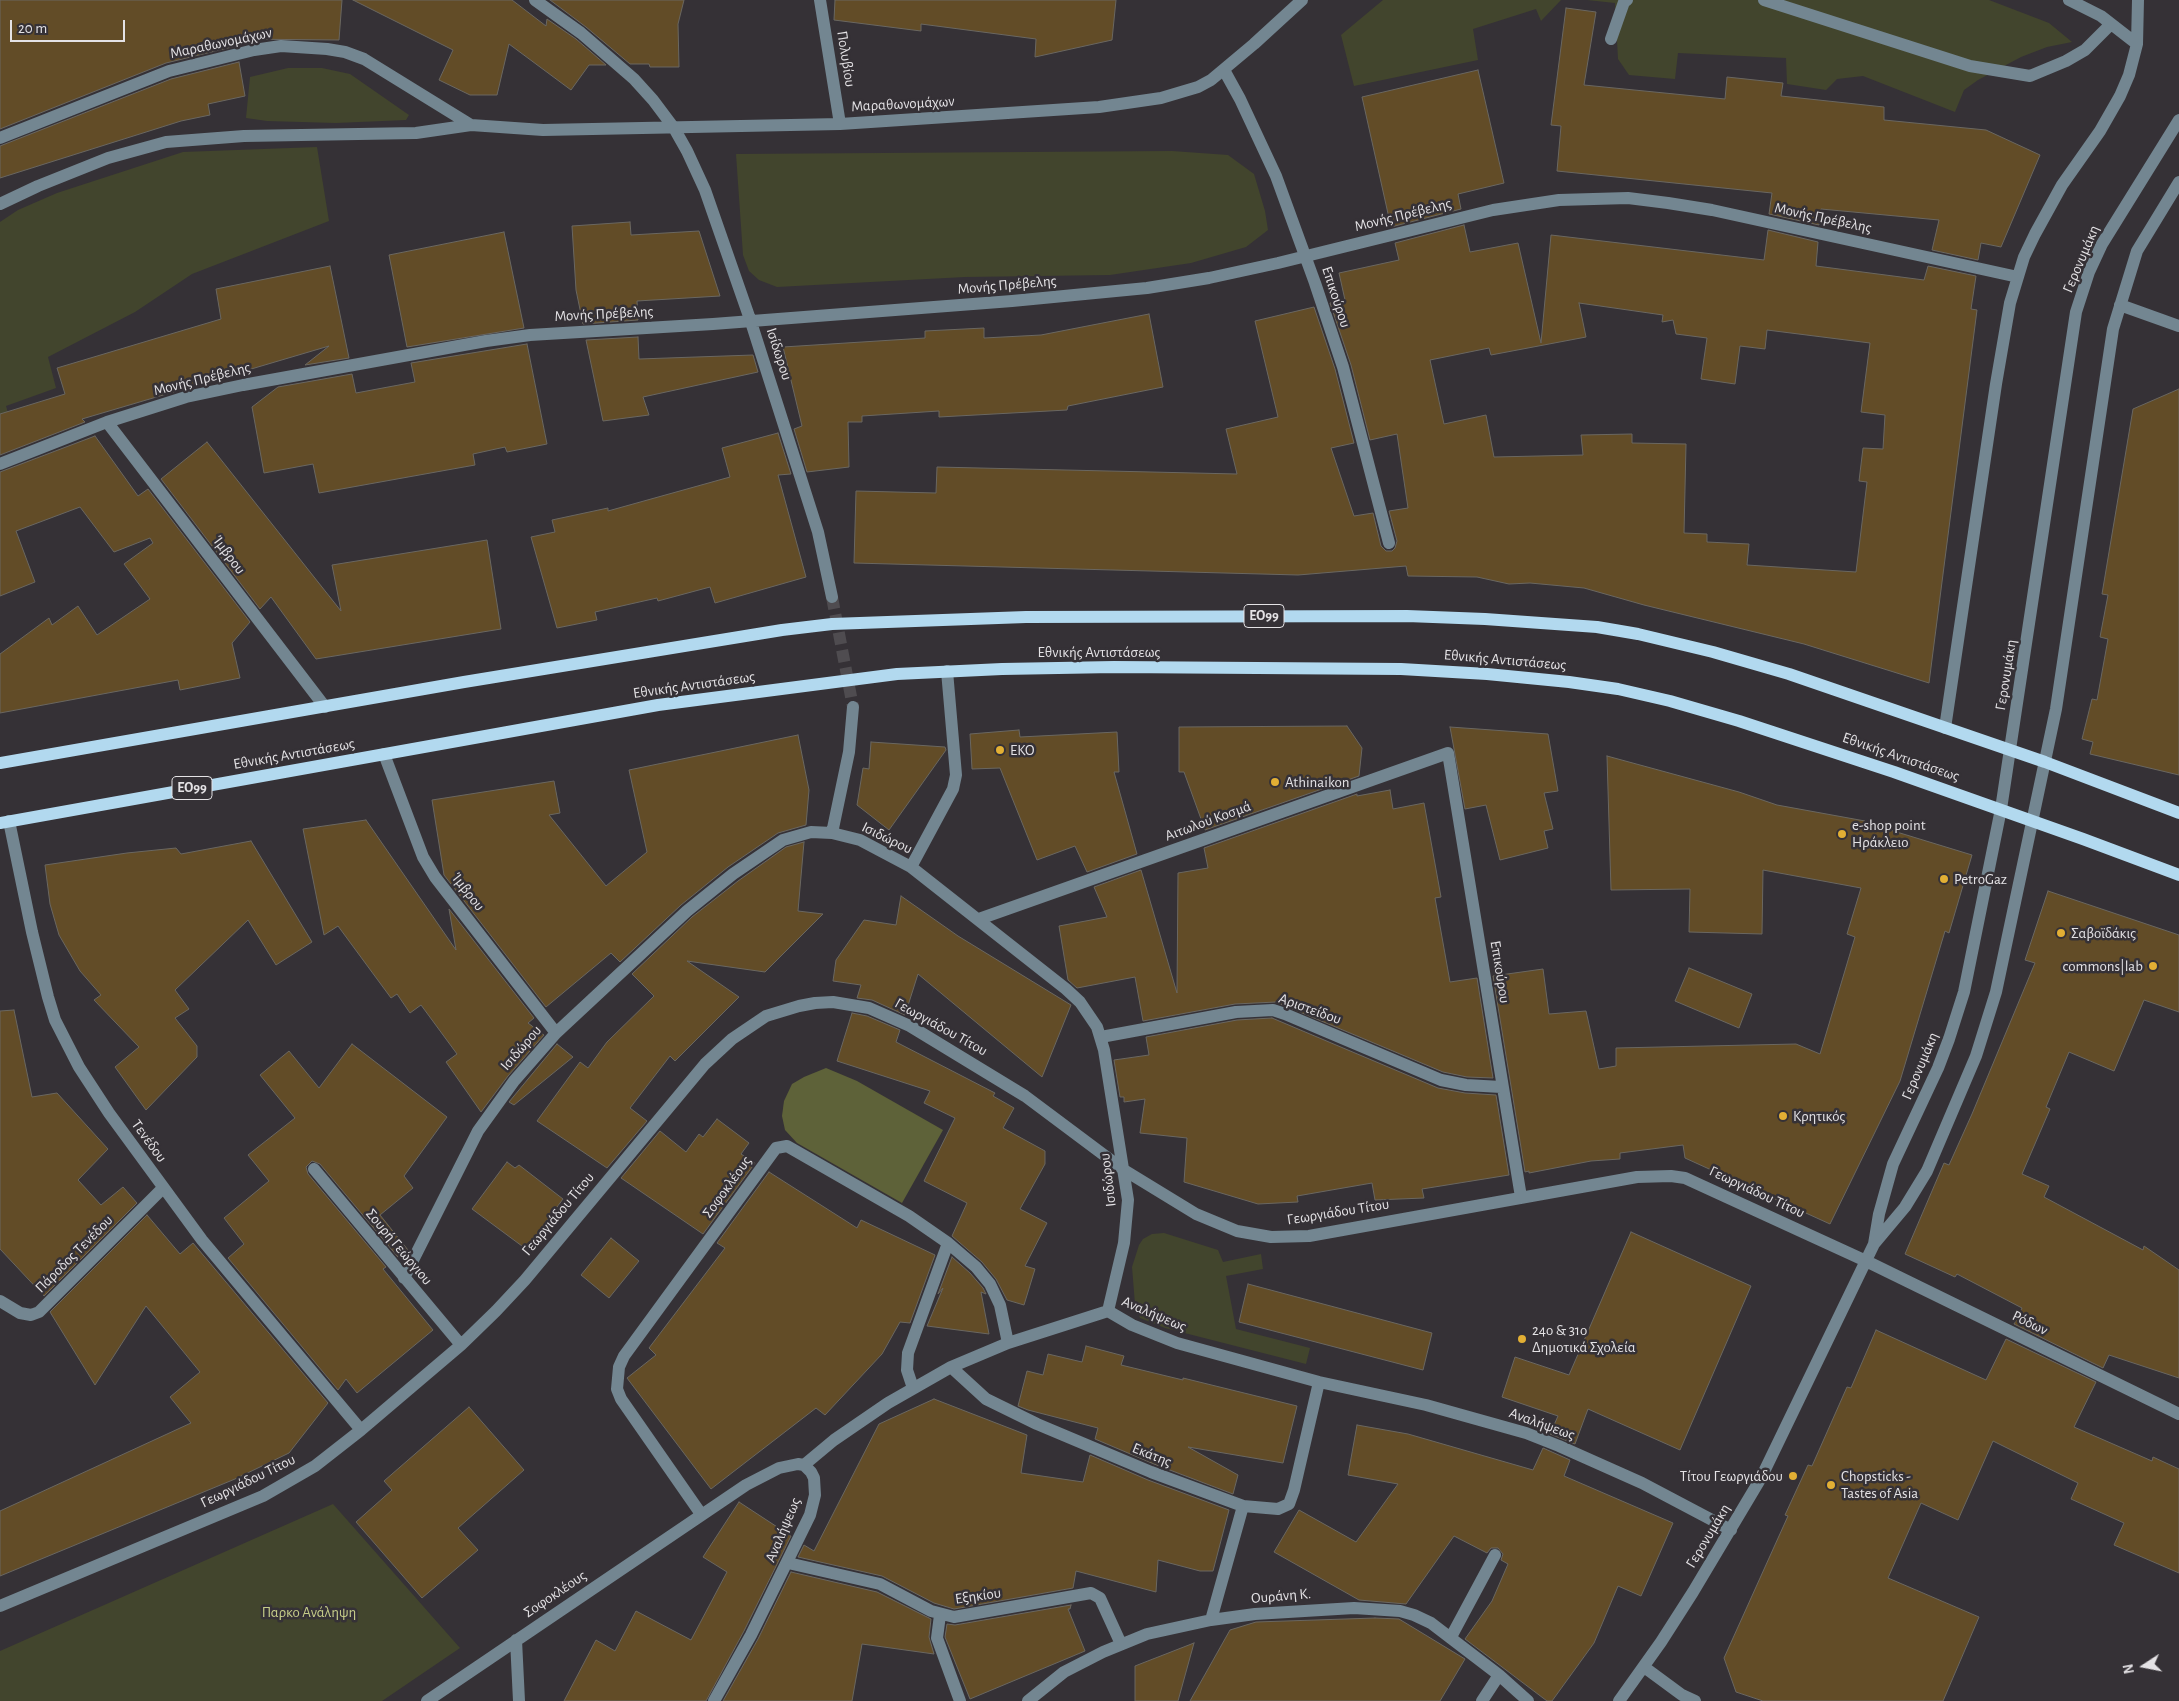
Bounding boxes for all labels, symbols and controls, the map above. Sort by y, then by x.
scale bar [12,10,128,42]
text: 20 m [18,21,47,36]
street label: Μαραθωνομάχων [169,23,273,63]
street label: Πολυβίου [833,30,859,88]
street label: Μαραθωνομάχων [851,92,955,116]
street label: Μονής Πρέβελης [1353,194,1453,236]
street label: Μονής Πρέβελης [1773,199,1873,237]
street label: Γερονυμάκη [2059,223,2103,295]
street label: Επικούρου [1318,264,1354,330]
street label: Μονής Πρέβελης [957,272,1057,298]
street label: Μονής Πρέβελης [554,302,654,326]
street label: Ισίδωρου [762,326,796,382]
street label: Μονής Πρέβελης [152,358,252,400]
street label: Ίμβρου [209,532,249,578]
road number: ΕΟ99 [1244,604,1284,628]
street label: Γερονυμάκη [1992,638,2020,712]
street label: Εθνικής Αντιστάσεως [1038,643,1160,661]
street label: Εθνικής Αντιστάσεως [1443,646,1567,674]
street label: Εθνικής Αντιστάσεως [632,668,756,702]
street label: Εθνικής Αντιστάσεως [1840,729,1962,785]
street label: Εθνικής Αντιστάσεως [232,734,356,774]
place label: EKO [1010,741,1035,759]
marker: EKO [994,744,1006,756]
place label: Athinaikon [1285,773,1349,791]
road number: ΕΟ99 [172,776,212,800]
marker: Athinaikon [1269,776,1281,788]
street label: Αιτωλού Κοσμά [1162,797,1254,845]
place label: e-shop point Ηράκλειο [1852,816,1925,851]
street label: Ισιδώρου [859,818,915,858]
marker: e-shop point Ηράκλειο [1836,828,1848,840]
street label: Ίμβρου [448,869,488,915]
place label: PetroGaz [1954,870,2007,888]
marker: PetroGaz [1938,873,1950,885]
place label: Σαβοϊδάκις [2071,924,2136,942]
marker: Σαβοϊδάκις [2055,927,2067,939]
street label: Επικούρου [1486,939,1514,1005]
place label: commons|lab [2063,957,2143,975]
marker: commons|lab [2147,960,2159,972]
street label: Αριστείδου [1276,989,1344,1029]
street label: Γεωργιάδου Τίτου [891,994,991,1060]
street label: Ισιδώρου [496,1022,546,1074]
street label: Γερονυμάκη [1898,1030,1942,1102]
place label: Κρητικός [1793,1107,1845,1125]
marker: Κρητικός [1777,1110,1789,1122]
street label: Τενέδου [127,1116,171,1166]
street label: Ισιδώρου [1096,1152,1120,1208]
street label: Σοφοκλέους [699,1153,755,1221]
street label: Γεωργιάδου Τίτου [1706,1162,1808,1222]
street label: Γεωργιάδου Τίτου [518,1169,598,1259]
street label: Γεωργιάδου Τίτου [1286,1195,1390,1229]
street label: Σουρή Γεώργιου [362,1205,436,1289]
street label: Πάροδος Τενέδου [31,1211,117,1297]
street label: Αναλήψεως [1119,1292,1189,1336]
street label: Ρόδων [2009,1307,2051,1339]
place label: 24ο & 31ο Δημοτικά Σχολεία [1532,1321,1636,1356]
marker: 24ο & 31ο Δημοτικά Σχολεία [1516,1333,1528,1345]
street label: Αναλήψεως [1507,1404,1577,1444]
street label: Εκάτης [1130,1439,1174,1471]
street label: Γεωργιάδου Τίτου [198,1450,298,1512]
place label: Τίτου Γεωργιάδου [1680,1467,1783,1485]
place label: Chopsticks - Tastes of Asia [1841,1467,1918,1502]
marker: Τίτου Γεωργιάδου [1787,1470,1799,1482]
marker: Chopsticks - Tastes of Asia [1825,1479,1837,1491]
street label: Αναλήψεως [761,1495,805,1565]
street label: Γερονυμάκη [1682,1501,1734,1571]
street label: Σοφοκλέους [520,1566,590,1622]
street label: Εξηκίου [954,1584,1002,1608]
street label: Ουράνη Κ. [1250,1584,1312,1608]
park label: Παρκο Ανάληψη [262,1603,356,1621]
north arrow [2119,1641,2169,1691]
text: N [2121,1663,2137,1675]

